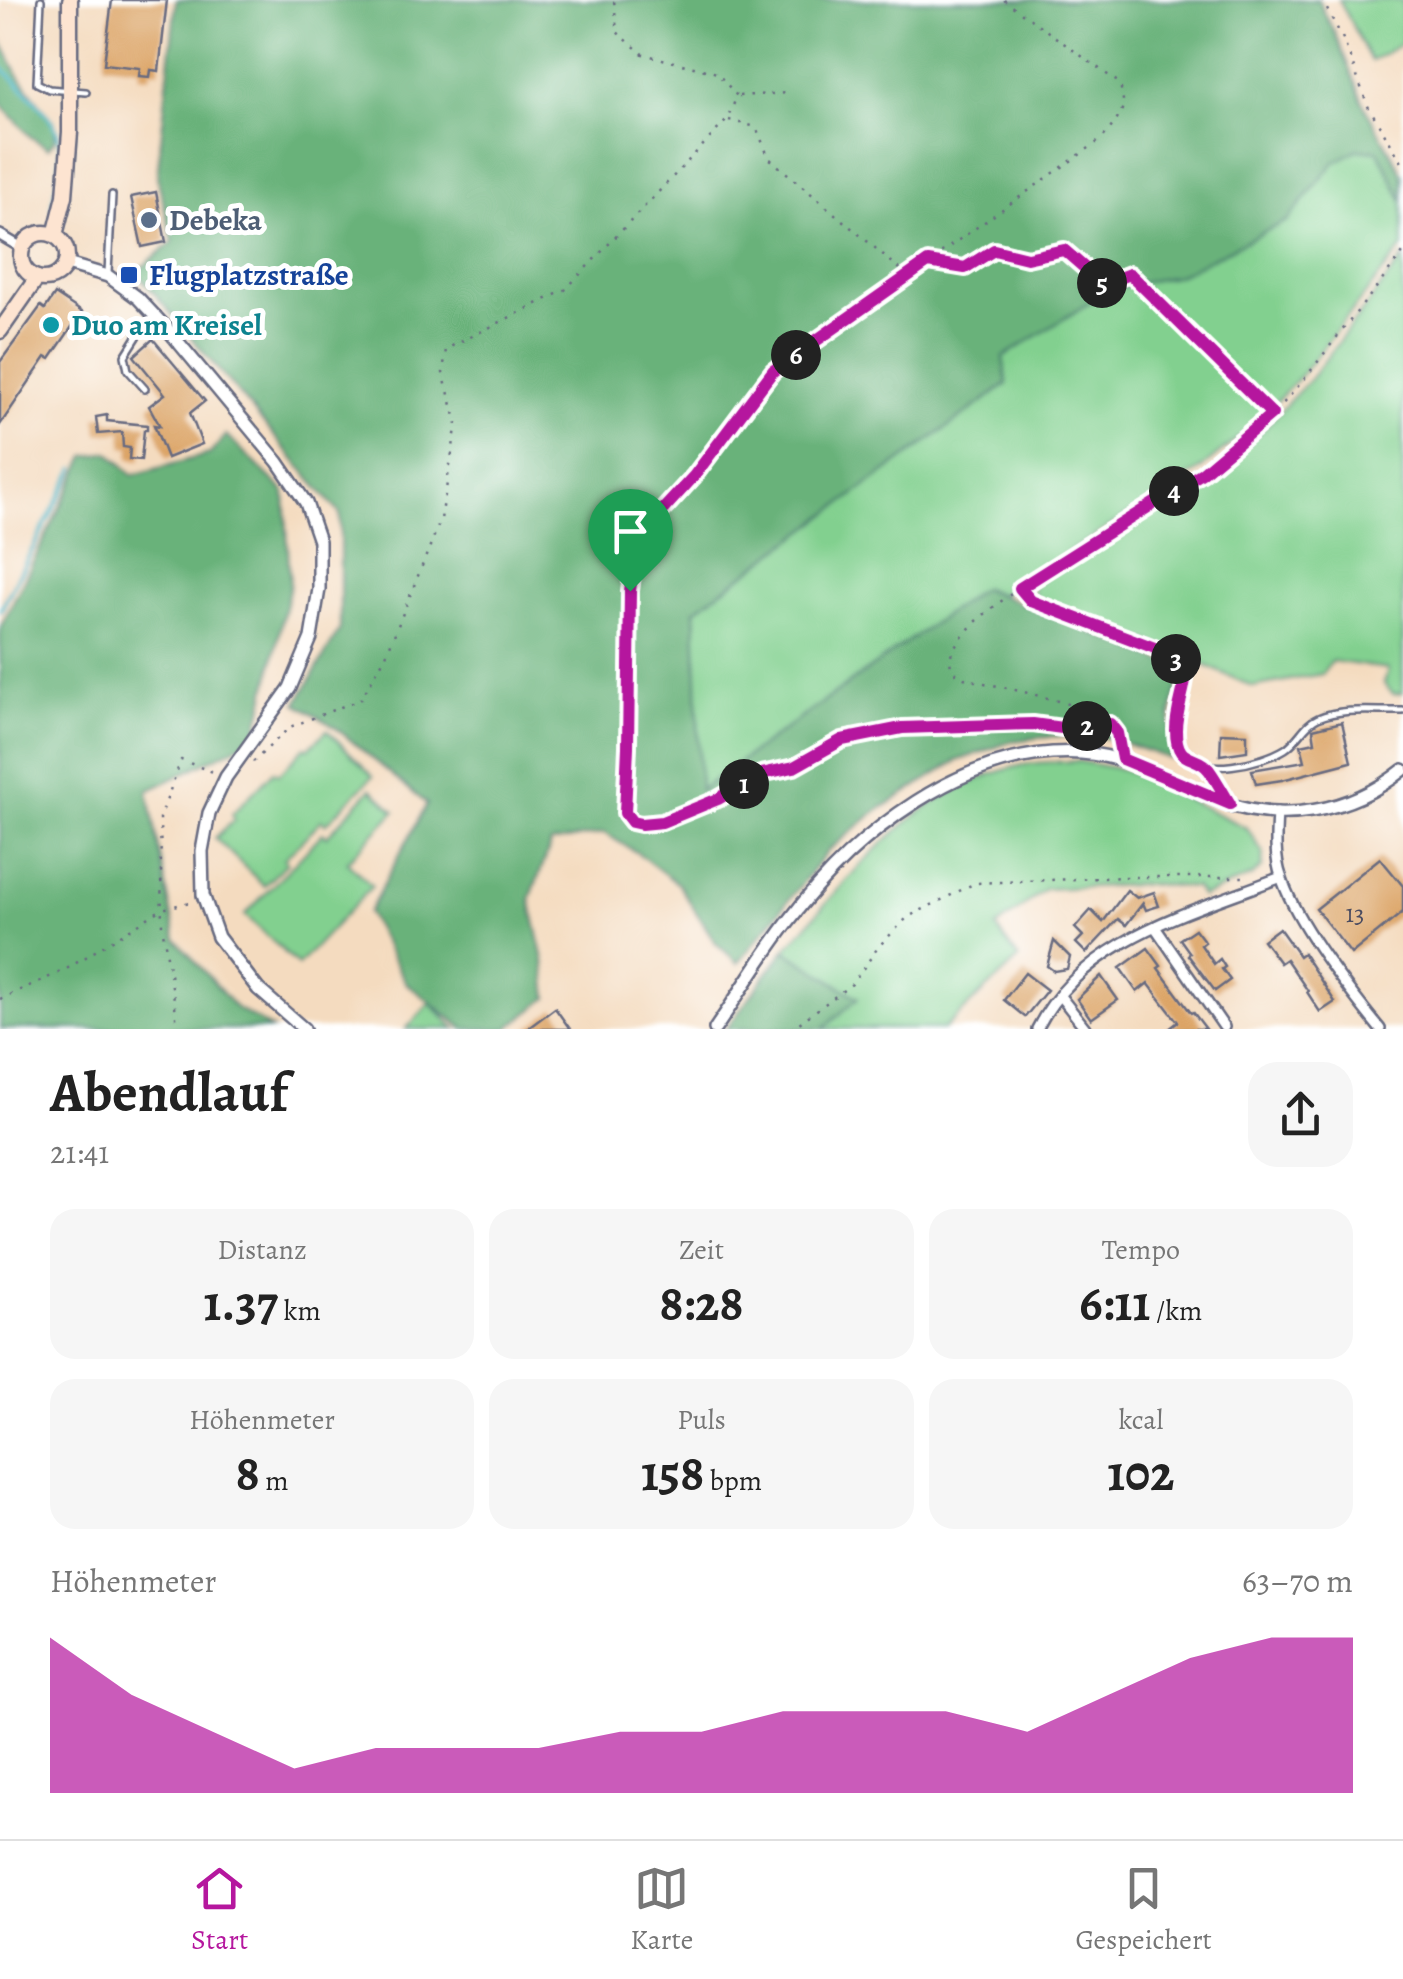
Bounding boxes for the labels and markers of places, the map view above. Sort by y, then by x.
place label: Debeka [169,200,263,240]
marker: Debeka [138,209,160,231]
place label: Flugplatzstraße [149,255,349,295]
pin: 5 [1077,258,1127,308]
marker: Flugplatzstraße [118,264,140,286]
place label: Duo am Kreisel [71,305,262,345]
marker: Duo am Kreisel [40,314,62,336]
pin: 6 [771,330,821,380]
pin: 4 [1149,466,1199,516]
pin [588,489,673,592]
pin: 3 [1151,634,1201,684]
pin: 2 [1062,701,1112,751]
pin: 1 [719,759,769,809]

